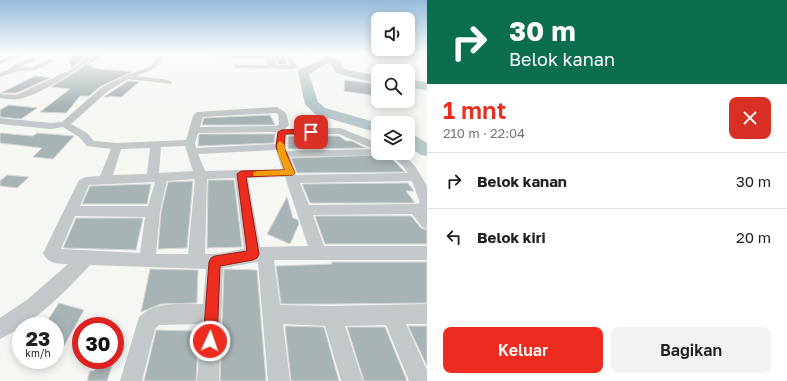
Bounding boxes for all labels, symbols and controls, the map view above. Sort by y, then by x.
map controls [371,12,415,160]
button: sound [371,12,415,56]
text: 30 m [509,14,576,47]
icon: right [443,16,495,68]
text: Belok kanan [509,48,615,70]
button: search [371,64,415,108]
text: 1 mnt [443,95,506,124]
button: close [729,97,771,139]
pin [294,115,328,149]
button: layers [371,116,415,160]
icon: arrive [300,121,322,143]
text: 210 m · 22:04 [443,125,525,141]
icon: right [443,170,465,192]
text: Belok kanan [477,172,567,190]
text: 30 m [736,172,771,190]
icon: left [443,226,465,248]
text: Belok kiri [477,228,546,246]
text: 20 m [736,228,771,246]
speed limit sign: 30 [72,317,124,369]
position arrow [189,320,231,362]
text: 23 [26,326,50,350]
button: Keluar [443,327,603,373]
button: Bagikan [611,327,771,373]
text: km/h [25,347,51,359]

